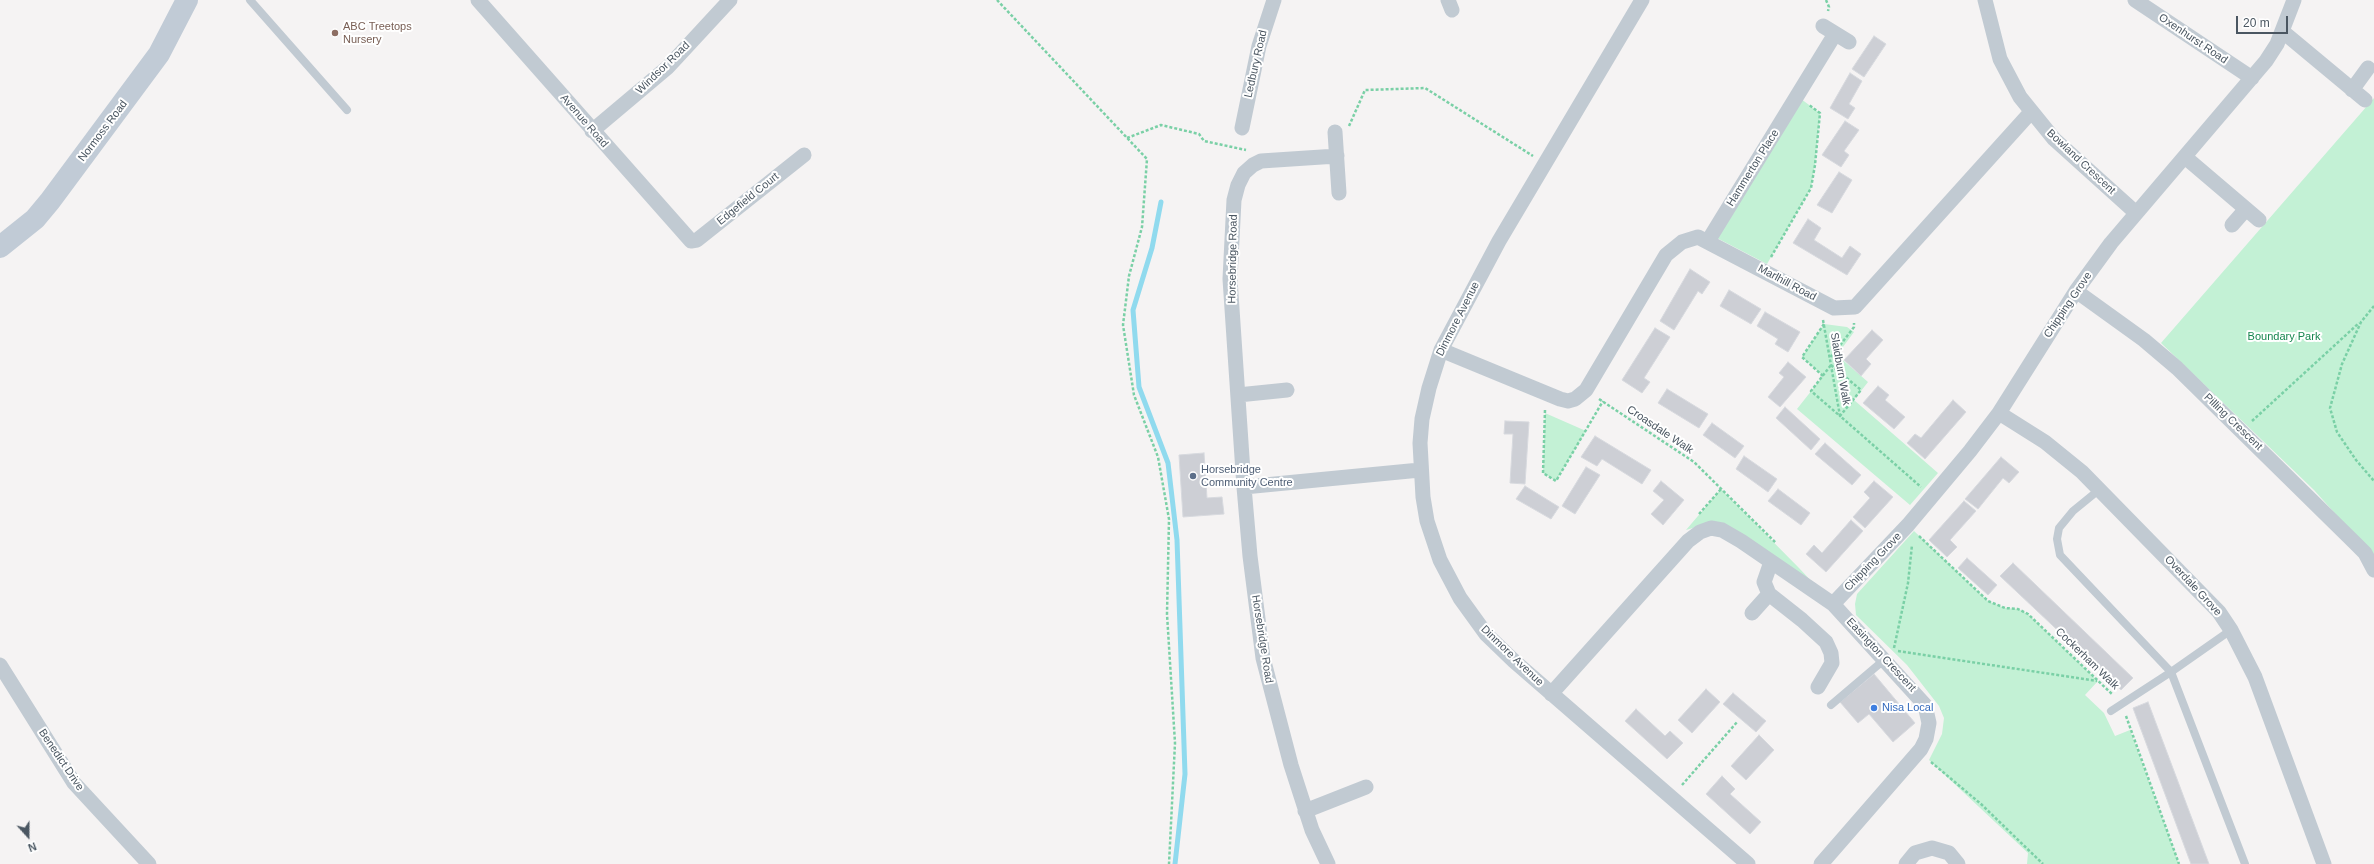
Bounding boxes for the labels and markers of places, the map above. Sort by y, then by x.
place label: ABC Treetops Nursery [343,20,412,46]
marker: ABC Treetops Nursery [330,28,340,38]
place label: Horsebridge Community Centre [1201,463,1293,489]
marker: Horsebridge Community Centre [1188,471,1198,481]
place label: Nisa Local [1882,701,1933,715]
marker: Nisa Local [1869,703,1879,713]

